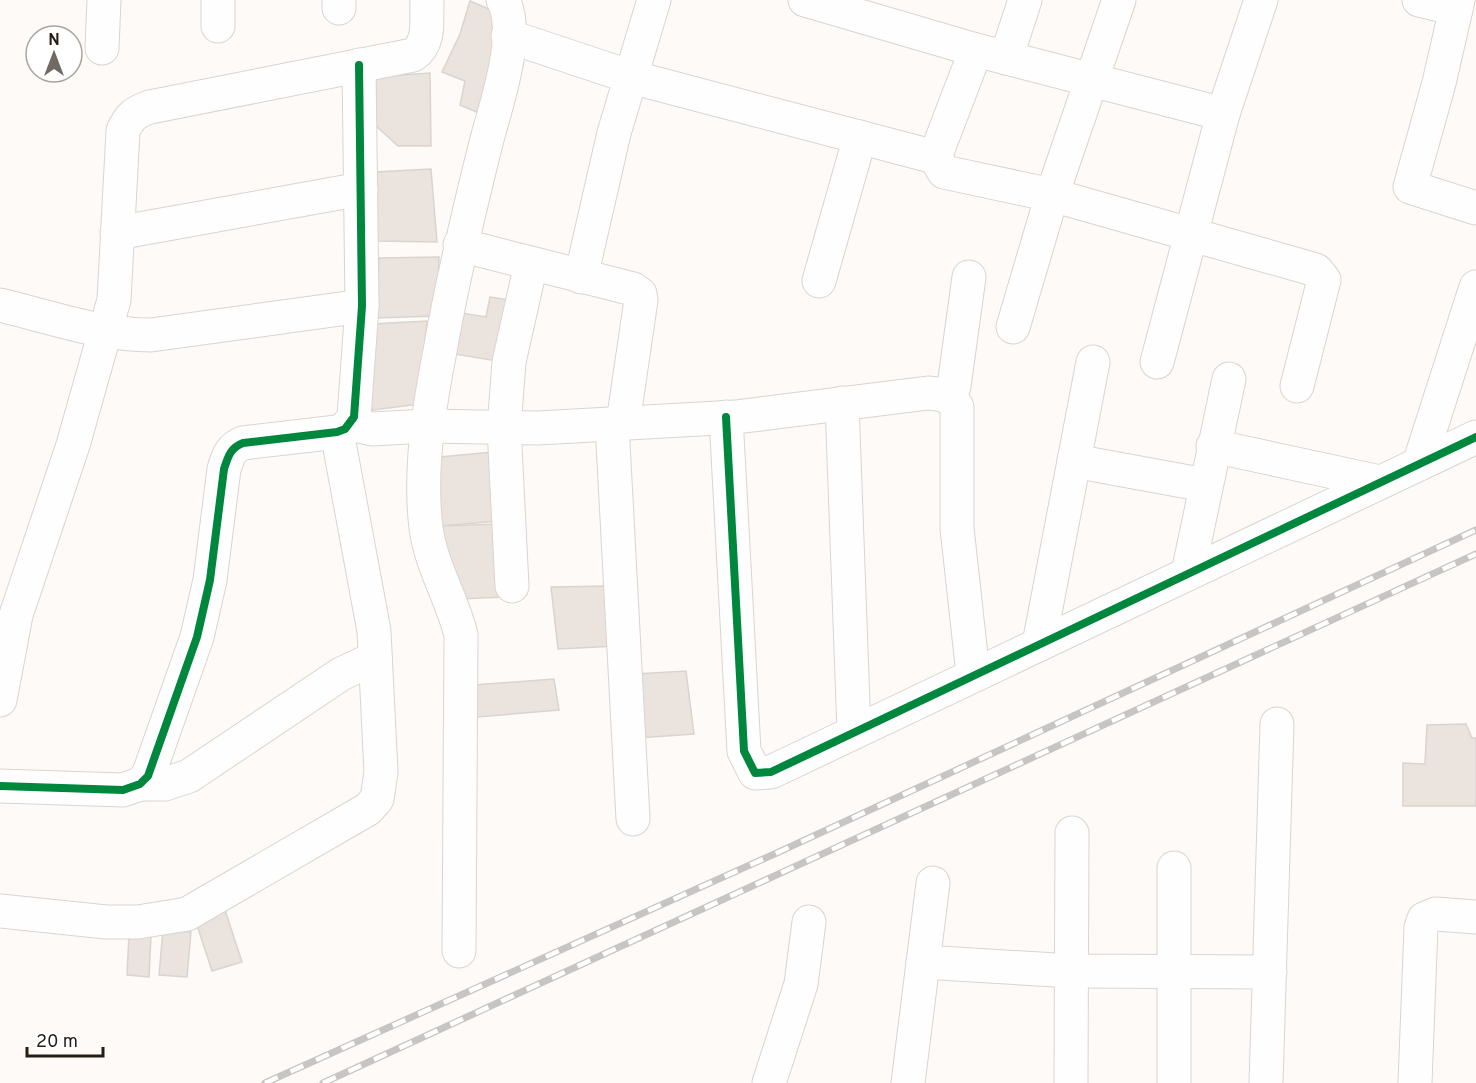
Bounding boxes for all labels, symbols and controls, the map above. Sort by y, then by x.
north arrow [24,24,84,84]
text: N [48,31,60,51]
scale bar [27,1020,104,1058]
text: 20 m [36,1031,78,1054]

